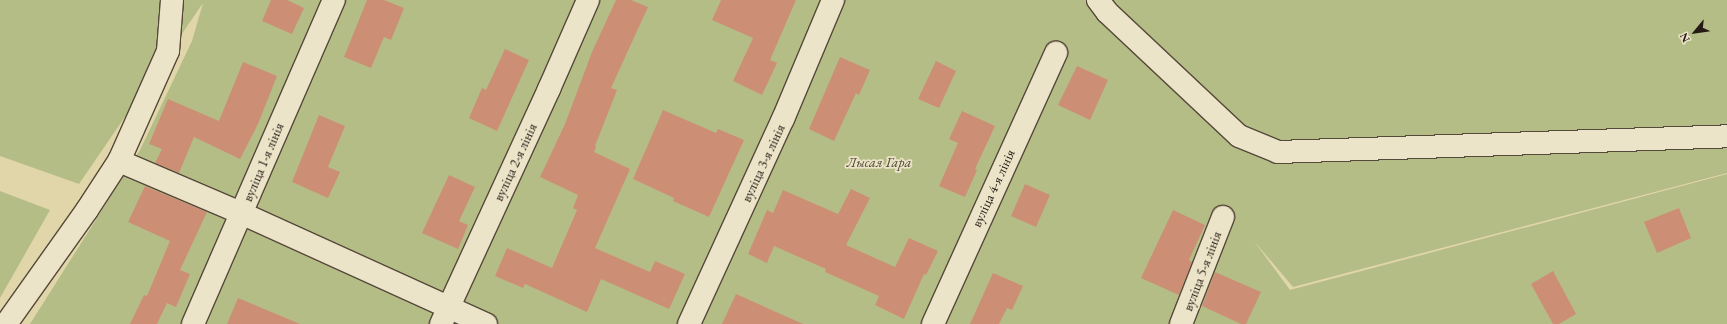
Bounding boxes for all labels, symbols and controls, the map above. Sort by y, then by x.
north arrow [1675,12,1715,52]
text: N [1676,31,1693,45]
street label: вуліца 1-я лінія [239,120,287,204]
street label: вуліца 2-я лінія [490,120,540,204]
street label: вуліца 3-я лінія [738,121,788,205]
street label: вуліца 4-я лінія [968,146,1018,230]
park label: Лысая Гара [847,154,911,170]
street label: вуліца 5-я лінія [1179,229,1225,313]

